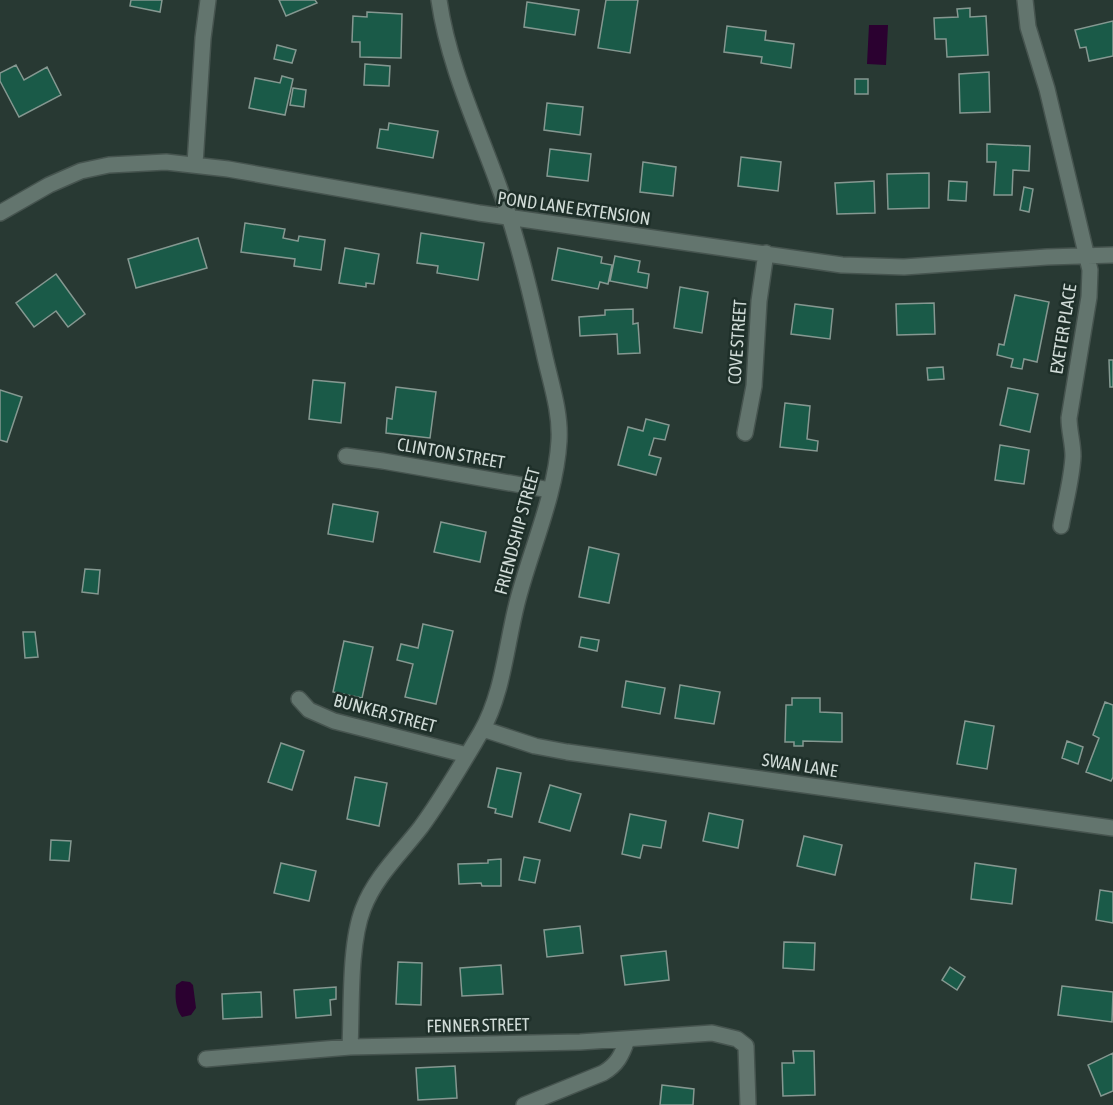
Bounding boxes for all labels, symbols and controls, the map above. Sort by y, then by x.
street label: POND LANE EXTENSION [496,187,652,229]
street label: EXETER PLACE [1046,282,1081,376]
street label: COVE STREET [724,299,750,385]
street label: CLINTON STREET [395,433,507,473]
street label: FRIENDSHIP STREET [490,465,544,597]
street label: BUNKER STREET [331,689,439,737]
street label: SWAN LANE [761,749,840,781]
street label: FENNER STREET [426,1014,530,1036]

